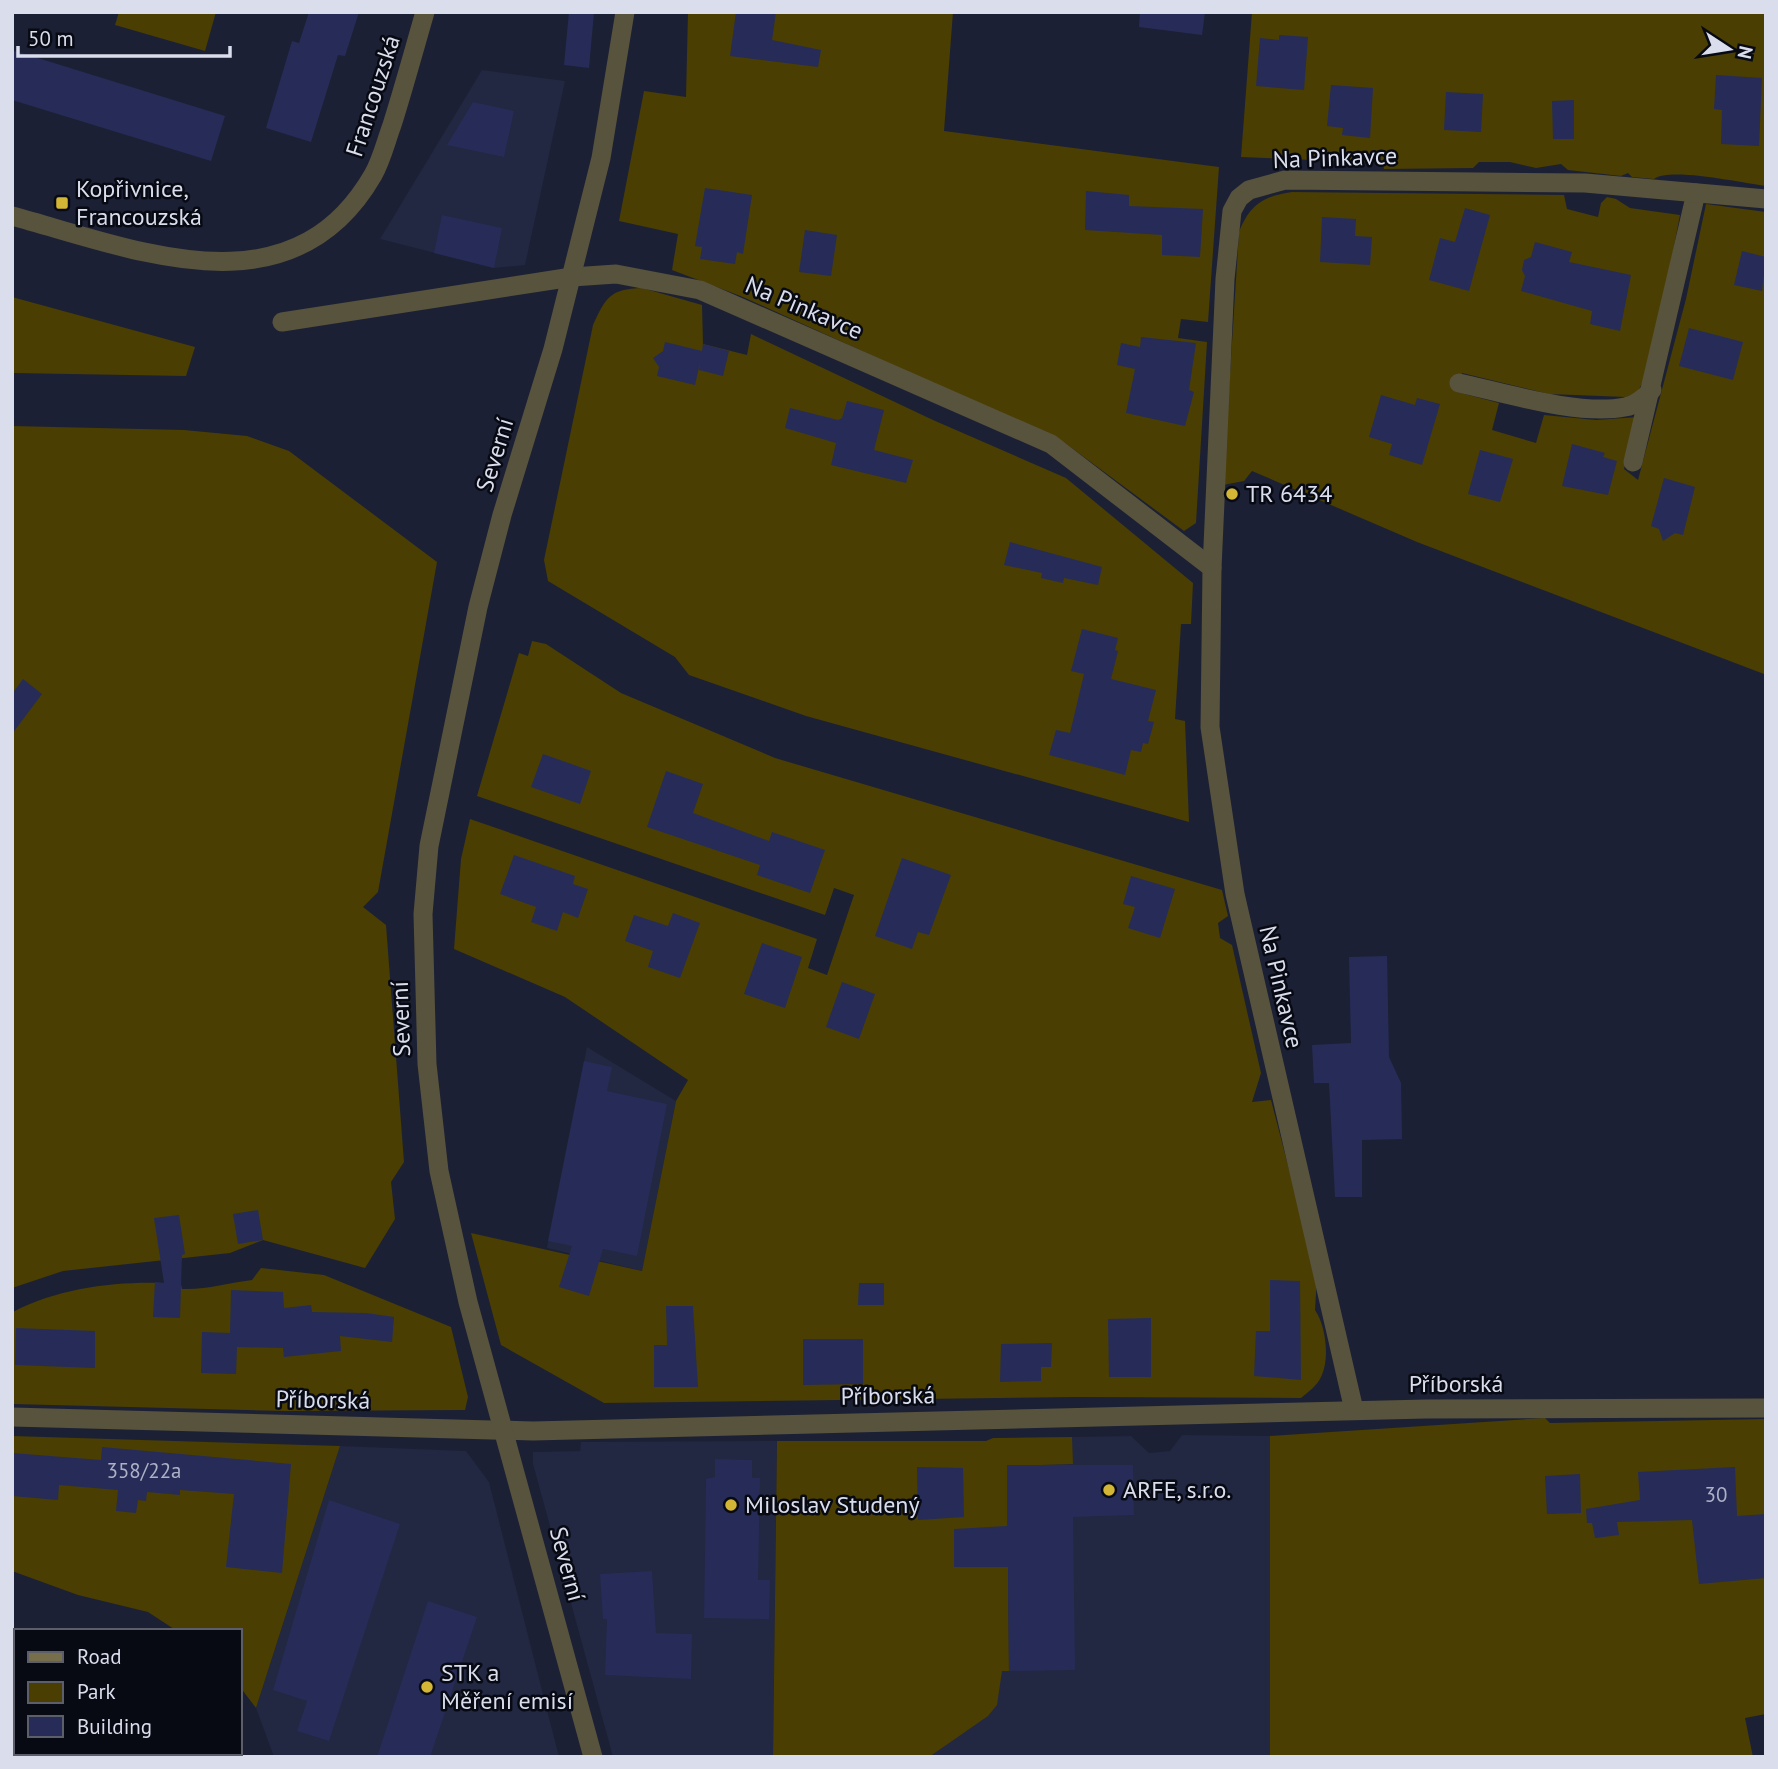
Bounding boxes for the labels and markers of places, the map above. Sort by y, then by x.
place label: Kopřivnice, Francouzská [76,173,202,232]
marker: Kopřivnice, Francouzská [54,195,70,211]
place label: TR 6434 [1246,478,1332,509]
marker: TR 6434 [1224,486,1240,502]
place label: ARFE, s.r.o. [1123,1474,1231,1505]
marker: ARFE, s.r.o. [1101,1482,1117,1498]
place label: Miloslav Studený [745,1489,920,1520]
marker: Miloslav Studený [723,1497,739,1513]
place label: STK a Měření emisí [441,1657,573,1716]
marker: STK a Měření emisí [419,1679,435,1695]

